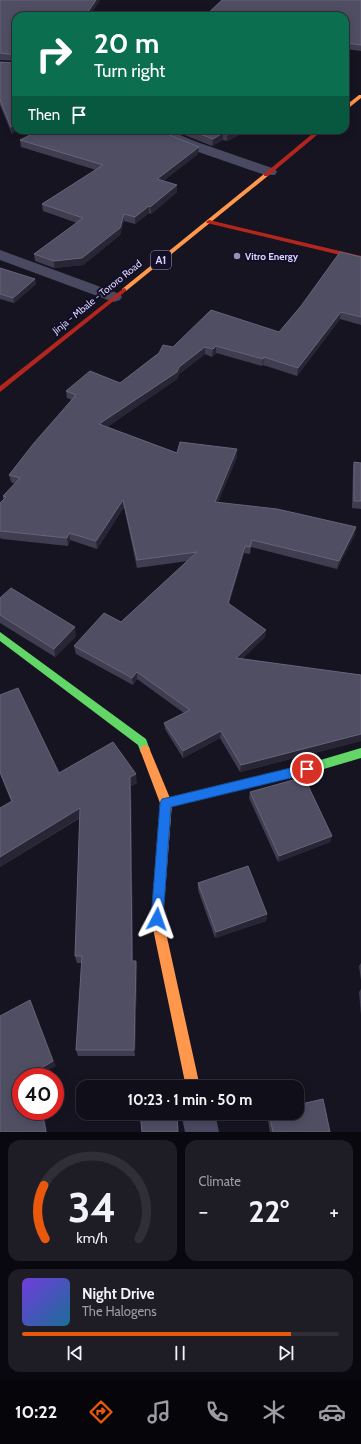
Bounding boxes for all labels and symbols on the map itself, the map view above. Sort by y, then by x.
place label: Vitro Energy [245,250,299,263]
road number: A1 [151,251,171,269]
marker: Vitro Energy [232,251,242,261]
street label: Jinja - Mbale - Tororo Road [49,257,144,338]
pin [290,752,324,786]
position arrow [136,898,178,940]
speed limit sign: 40 [12,1068,64,1120]

